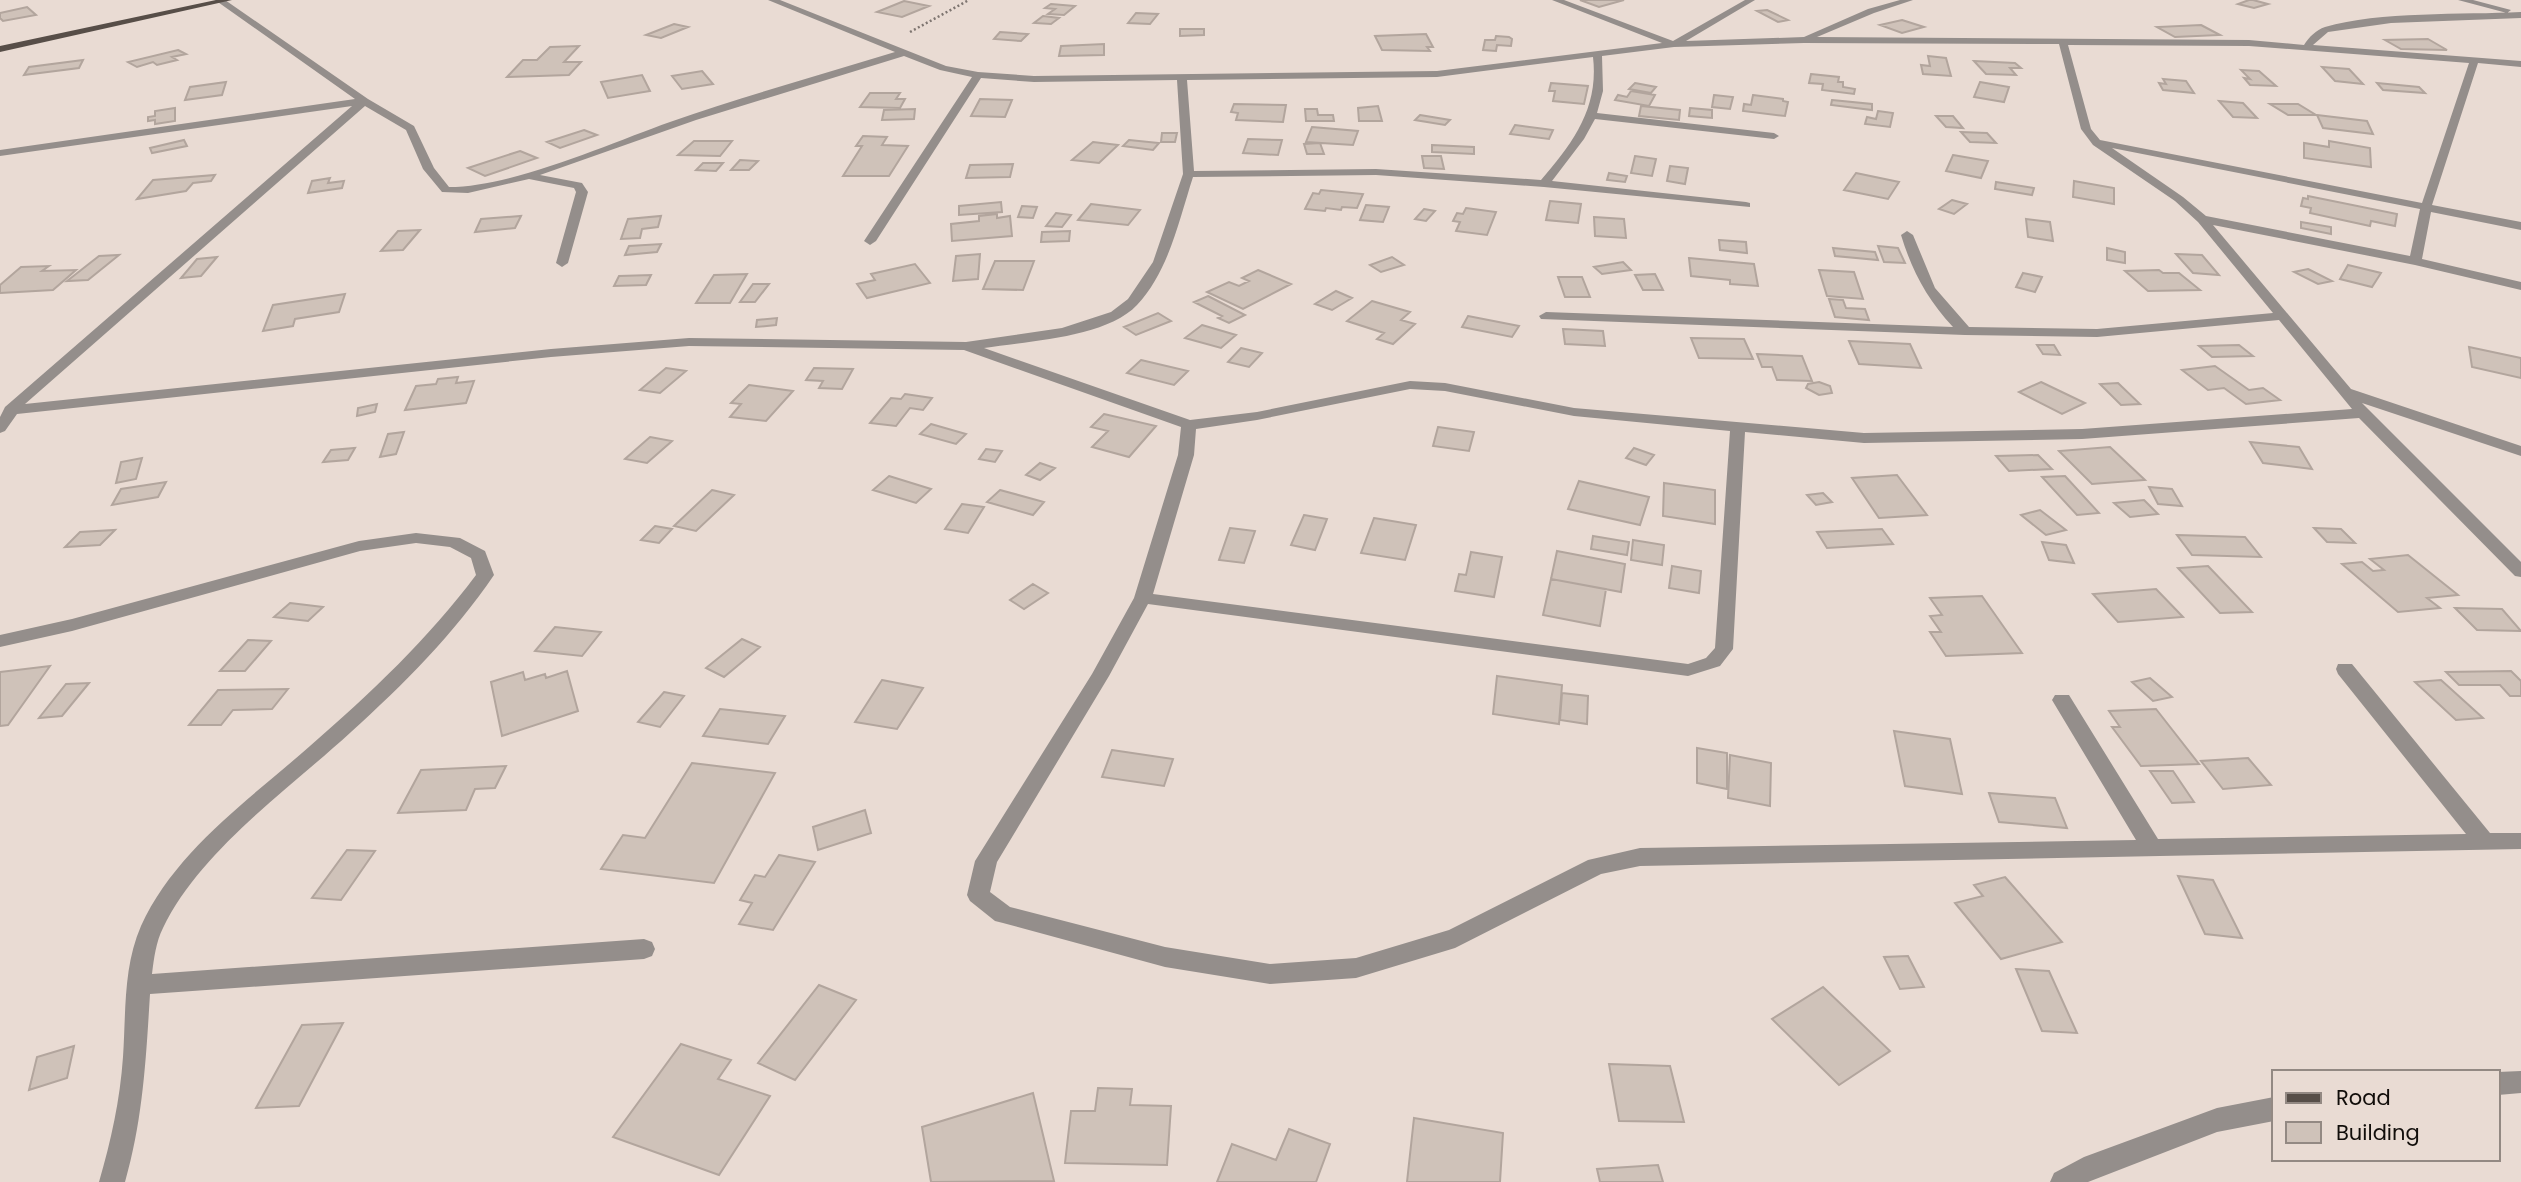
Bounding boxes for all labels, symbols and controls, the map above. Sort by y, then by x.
legend [2272,1070,2500,1161]
text: Road [2336,1083,2391,1112]
text: Building [2336,1118,2420,1147]

